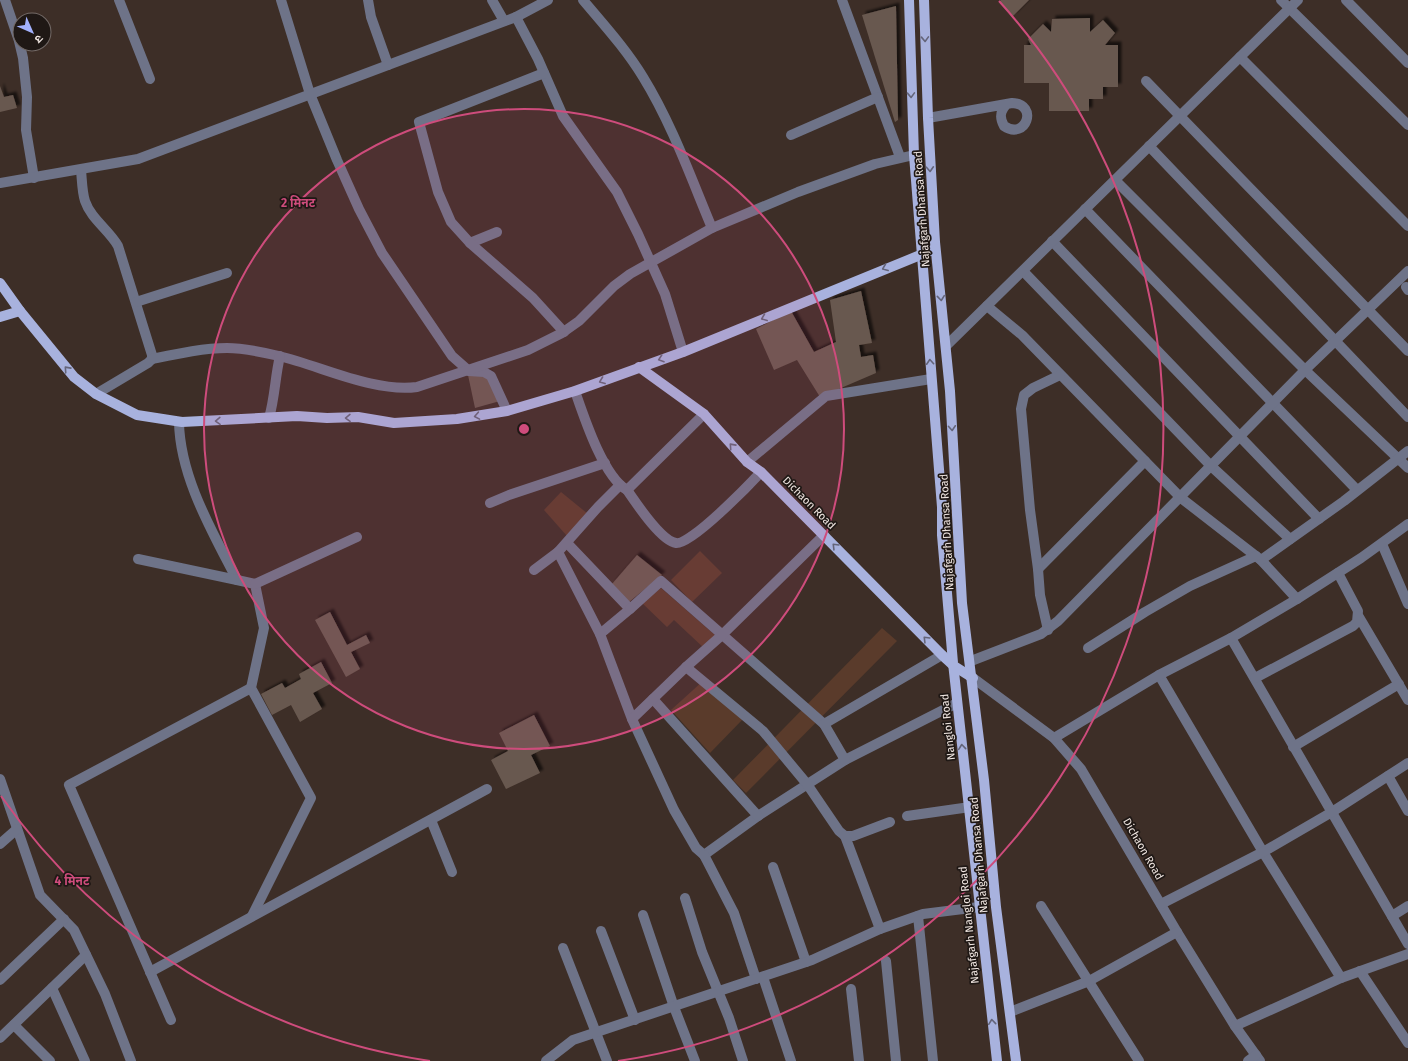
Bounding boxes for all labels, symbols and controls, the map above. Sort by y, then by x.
north arrow [12,12,52,52]
text: उ [31,32,46,46]
one-way arrow [921,36,929,42]
one-way arrow [907,92,915,98]
street label: Najafgarh Dhansa Road [911,150,933,268]
one-way arrow [926,166,935,172]
text: 2 मिनट [281,195,316,210]
one-way arrow [881,264,888,272]
one-way arrow [936,295,945,301]
one-way arrow [761,313,769,321]
one-way arrow [657,355,664,363]
one-way arrow [925,359,934,365]
one-way arrow [64,366,72,374]
one-way arrow [599,376,606,384]
one-way arrow [474,411,480,420]
one-way arrow [345,413,351,422]
one-way arrow [215,416,221,425]
centre of rings [517,422,531,436]
one-way arrow [948,425,957,431]
one-way arrow [730,443,737,450]
street label: Najafgarh Dhansa Road [937,473,957,591]
street label: Dichaon Road [780,474,838,532]
one-way arrow [832,543,840,551]
one-way arrow [923,636,931,644]
street label: Nangloi Road [938,693,958,761]
one-way arrow [957,744,966,750]
street label: Najafgarh Dhansa Road [967,796,991,914]
street label: Dichaon Road [1120,816,1166,882]
street label: Najafgarh Nangloi Road [956,866,982,984]
text: 4 मिनट [55,873,90,888]
one-way arrow [988,1019,997,1025]

